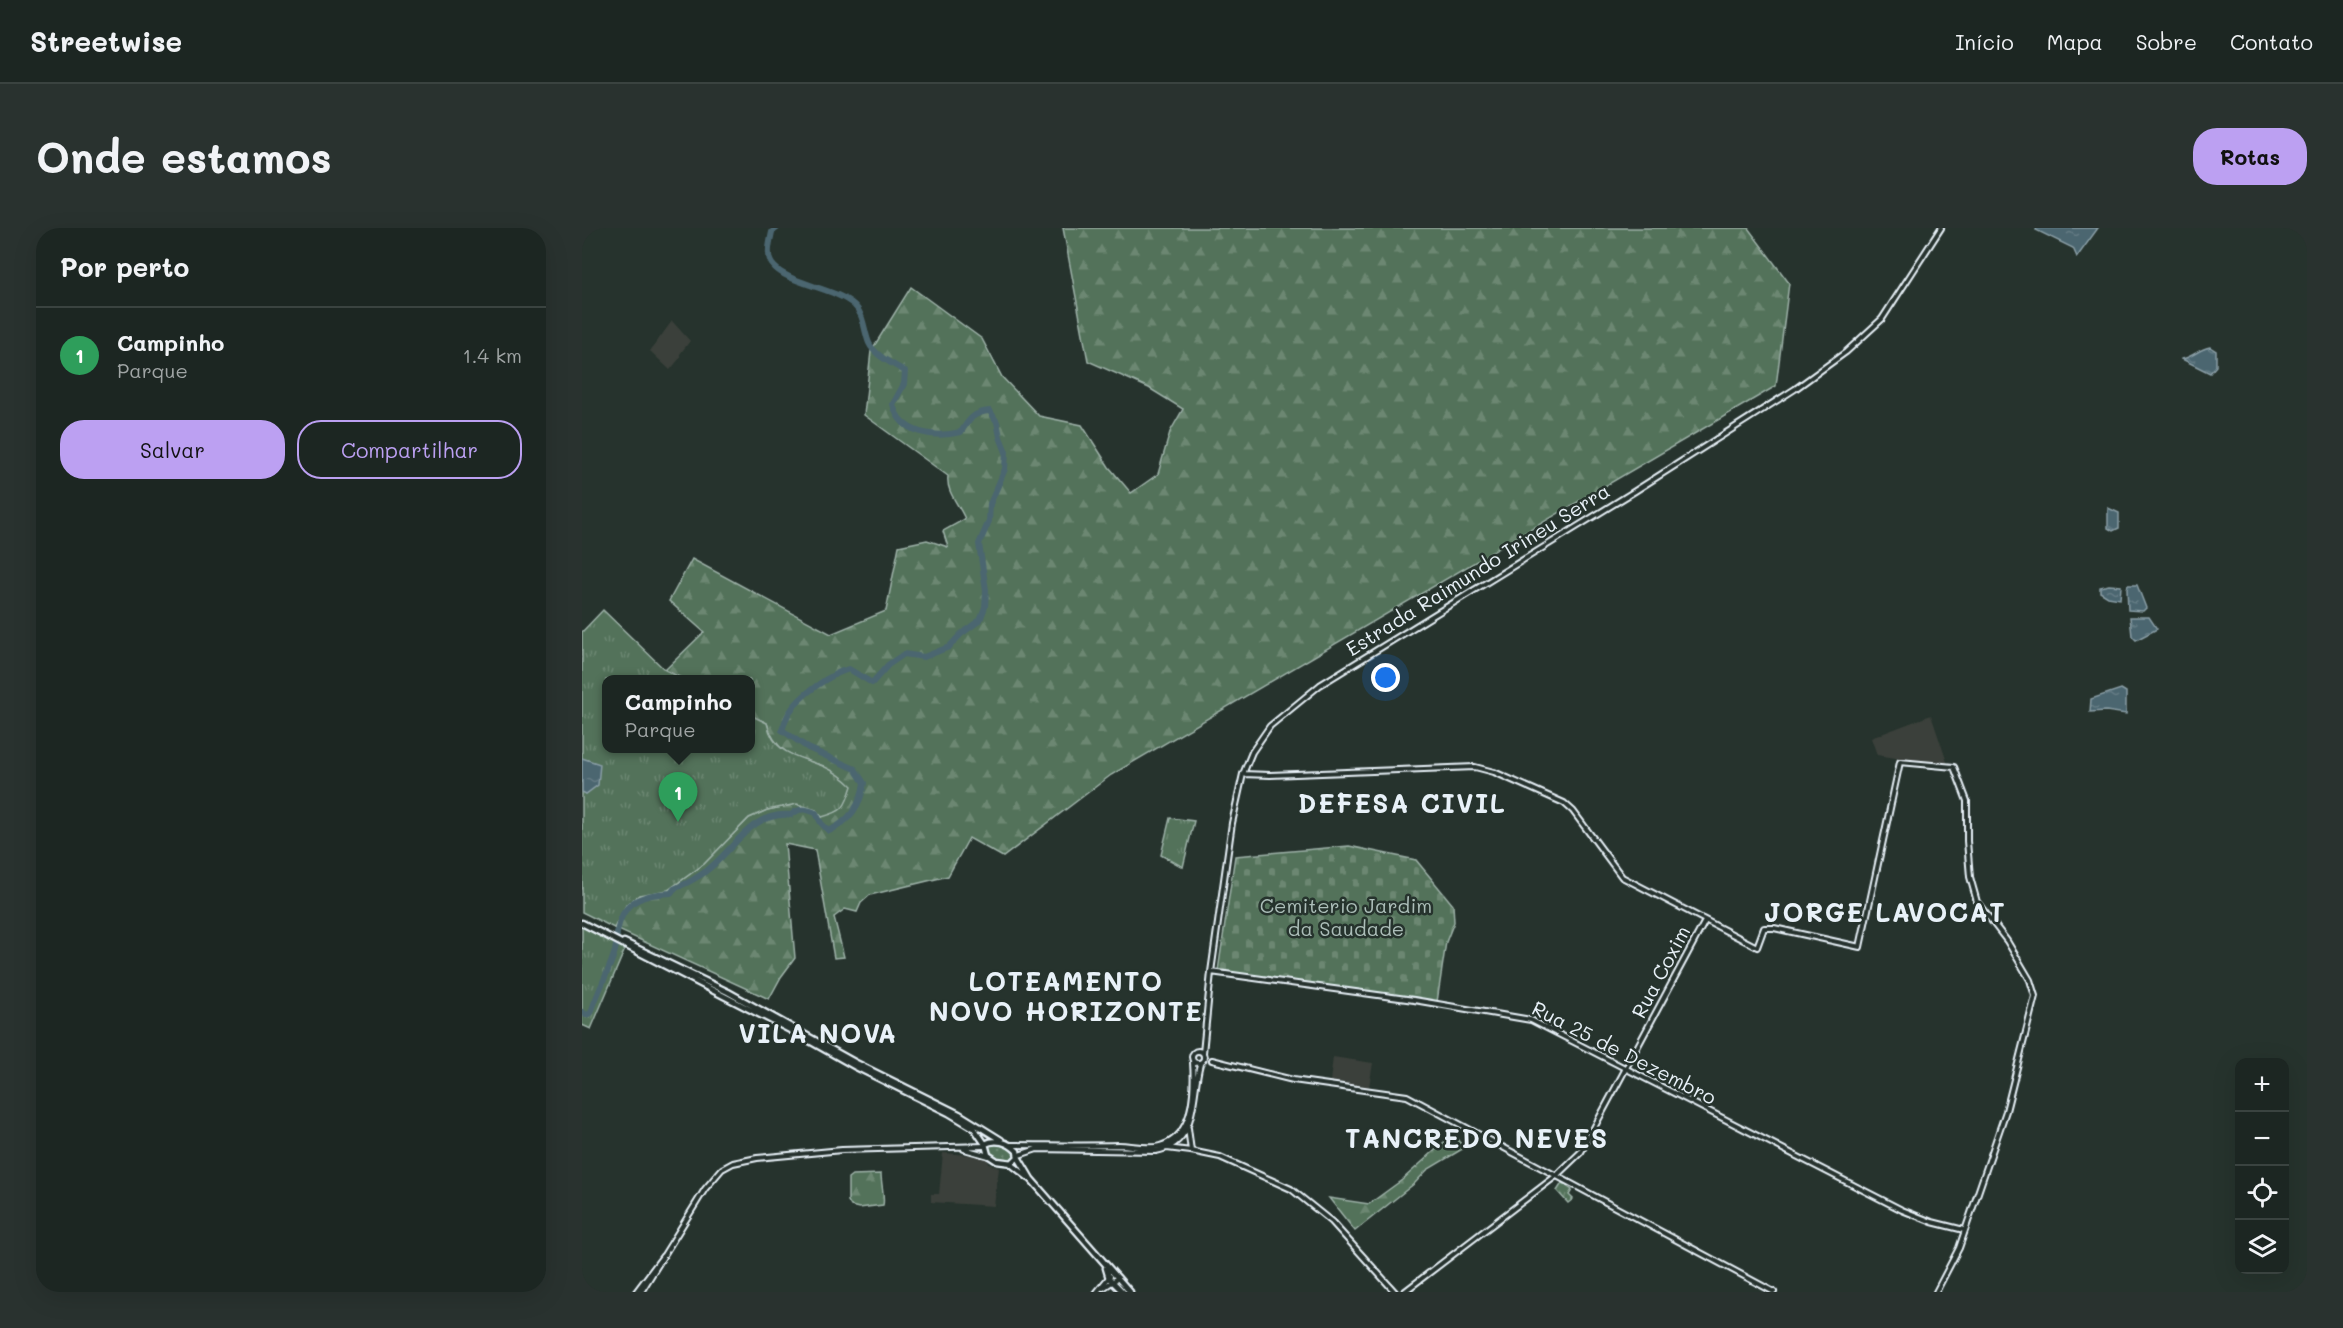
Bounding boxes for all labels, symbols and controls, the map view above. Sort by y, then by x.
text: Streetwise [30,23,182,59]
text: Início [1955,28,2014,55]
text: Mapa [2047,28,2103,55]
text: Sobre [2136,28,2197,55]
text: Contato [2230,28,2313,55]
button: Rotas [2193,128,2307,185]
text: Onde estamos [36,129,332,184]
text: Por perto [60,250,189,284]
text: Campinho [117,328,224,357]
text: 1 [75,342,84,368]
text: 1.4 km [462,342,522,368]
text: Parque [117,357,188,383]
button: Salvar [60,420,285,479]
button: Compartilhar [297,420,522,479]
street label: Estrada Raimundo Irineu Serra [1341,477,1614,661]
your location [1371,663,1400,692]
popup [602,675,755,753]
text: Campinho [625,687,732,716]
text: Parque [625,716,696,742]
pin: 1 [658,772,698,822]
district label: DEFESA CIVIL [1298,786,1506,820]
park label: Cemiterio Jardim da Saudade [1260,892,1432,941]
district label: JORGE LAVOCAT [1764,895,2006,929]
street label: Rua Coxim [1625,921,1695,1022]
district label: LOTEAMENTO NOVO HORIZONTE [929,964,1203,1028]
street label: Rua 25 de Dezembro [1528,994,1721,1110]
district label: VILA NOVA [739,1016,897,1050]
map controls [2235,1058,2289,1274]
button: + [2235,1058,2289,1112]
button: − [2235,1112,2289,1166]
district label: TANCREDO NEVES [1345,1121,1609,1155]
button: locate [2235,1166,2289,1220]
button: layers [2235,1220,2289,1274]

